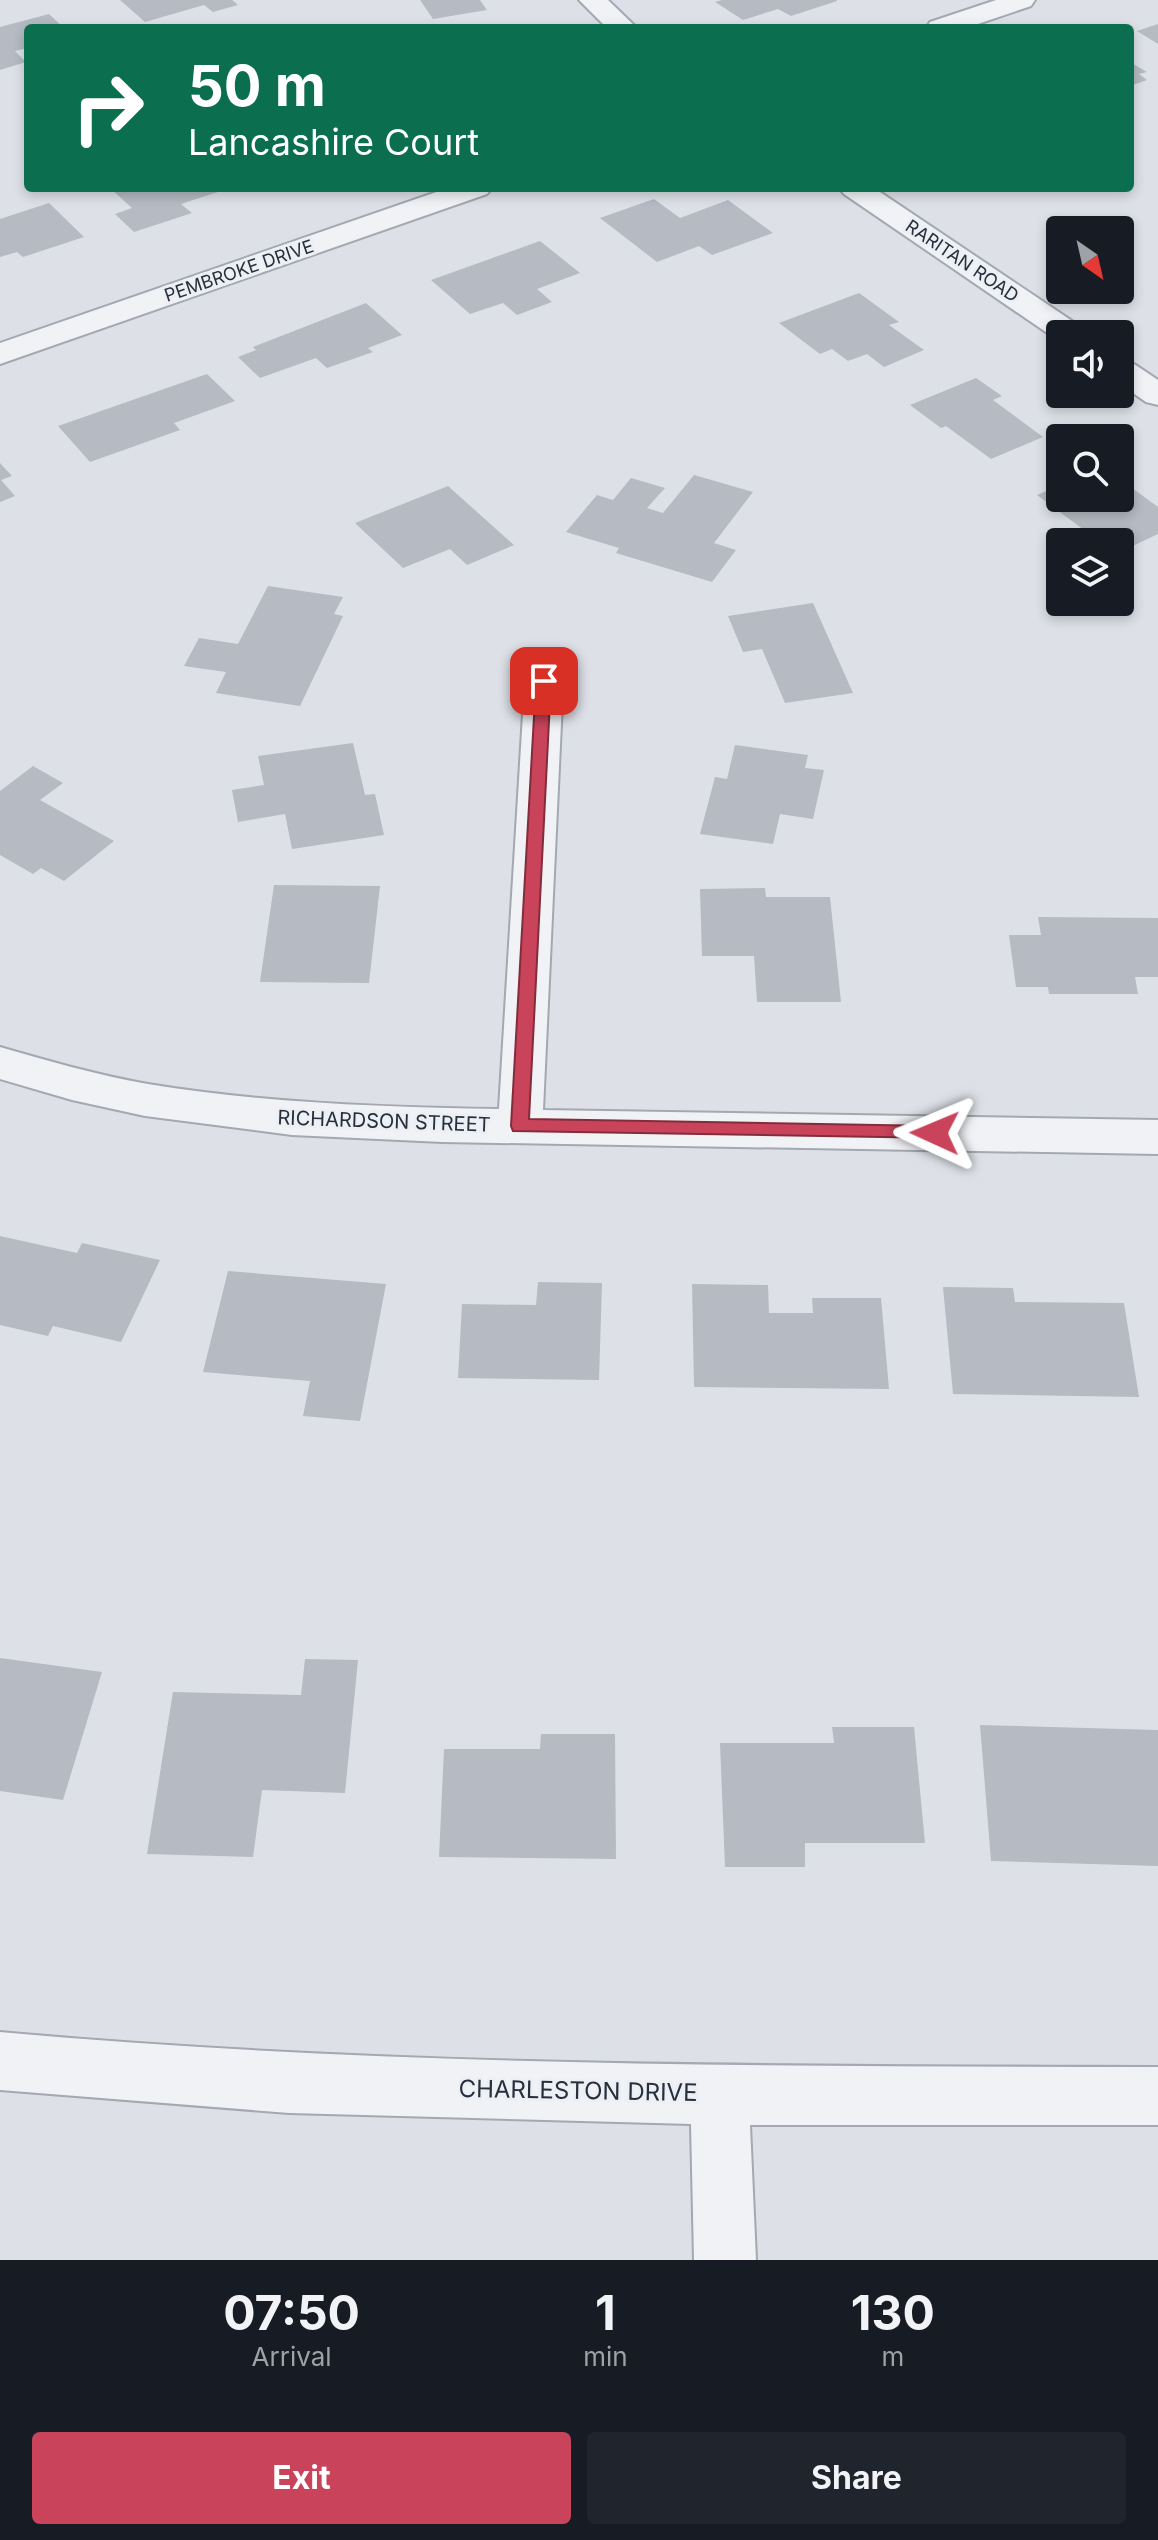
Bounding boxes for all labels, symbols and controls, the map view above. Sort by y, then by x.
text: 50 m [188,52,326,120]
icon: right [56,56,160,160]
text: Lancashire Court [188,120,479,164]
street label: RARITAN ROAD [902,215,1023,306]
north arrow [1046,216,1134,304]
map controls [1046,216,1134,616]
street label: PEMBROKE DRIVE [162,235,316,306]
button: sound [1046,320,1134,408]
button: search [1046,424,1134,512]
button: layers [1046,528,1134,616]
pin [510,647,578,715]
icon: arrive [522,659,566,703]
position arrow [893,1091,977,1175]
street label: RICHARDSON STREET [277,1105,491,1137]
street label: CHARLESTON DRIVE [458,2074,698,2107]
text: 07:50 [223,2283,360,2342]
text: 1 [595,2283,616,2342]
text: 130 [851,2283,935,2342]
text: Arrival [252,2341,332,2372]
text: min [583,2341,628,2372]
text: m [881,2341,904,2372]
button: Exit [32,2432,571,2524]
button: Share [587,2432,1126,2524]

